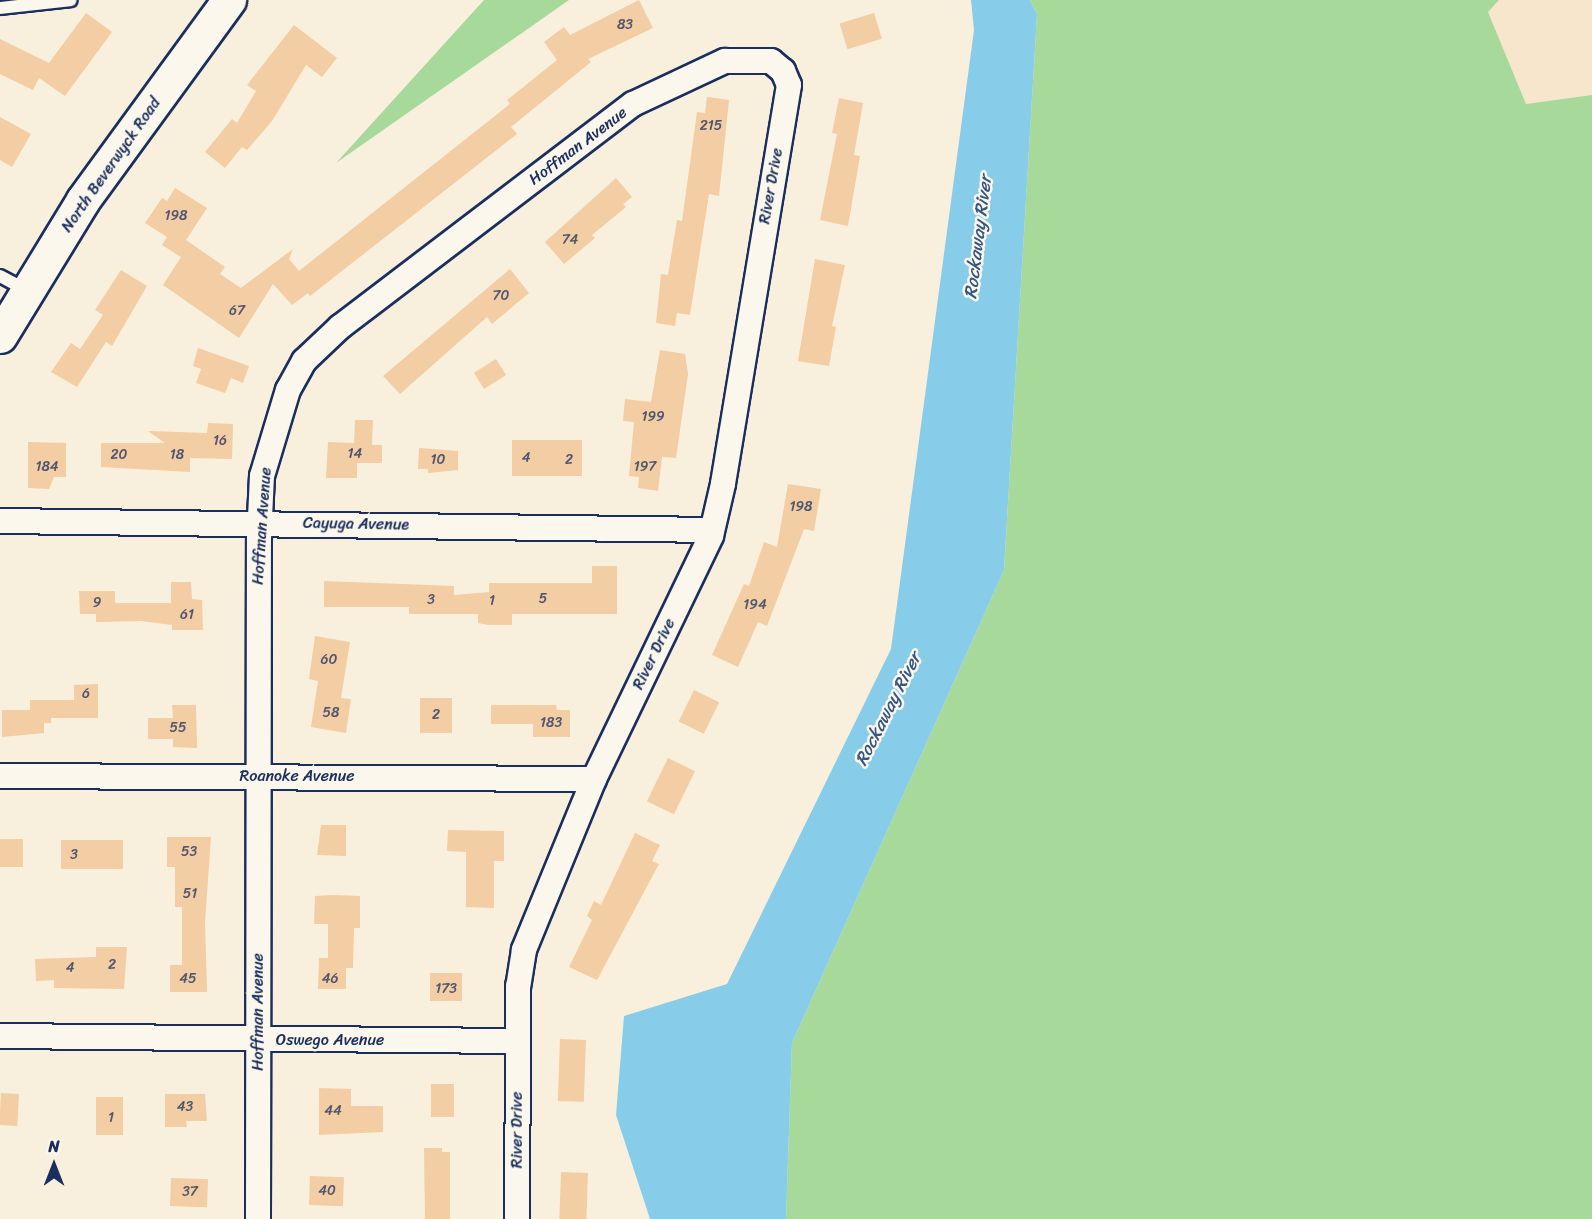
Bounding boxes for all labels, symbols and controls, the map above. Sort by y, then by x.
house number: 83 [617,17,633,33]
street label: North Beverwyck Road [57,94,165,236]
street label: Hoffman Avenue [525,103,631,189]
house number: 215 [700,118,722,134]
street label: River Drive [755,147,787,225]
water label: Rockaway River [960,174,996,300]
house number: 198 [164,208,188,224]
house number: 74 [562,232,578,248]
house number: 70 [493,288,509,304]
house number: 67 [229,303,245,319]
house number: 199 [641,409,665,425]
house number: 16 [213,433,227,449]
house number: 14 [348,446,362,462]
house number: 20 [111,447,127,463]
house number: 18 [170,447,184,463]
house number: 4 [522,450,530,466]
house number: 10 [431,452,445,468]
house number: 2 [565,452,573,468]
house number: 184 [35,459,59,475]
house number: 197 [634,459,656,475]
street label: Hoffman Avenue [248,467,276,585]
house number: 198 [789,499,813,515]
street label: Cayuga Avenue [303,513,409,535]
house number: 5 [539,591,547,607]
house number: 3 [427,592,435,608]
house number: 1 [489,593,495,609]
house number: 9 [93,595,101,611]
house number: 194 [743,597,767,613]
house number: 61 [180,607,194,623]
street label: River Drive [629,615,679,693]
water label: Rockaway River [850,649,926,769]
house number: 60 [321,652,337,668]
house number: 6 [82,686,90,702]
house number: 58 [323,705,339,721]
house number: 2 [432,707,440,723]
house number: 183 [540,715,562,731]
house number: 55 [169,720,187,736]
street label: Roanoke Avenue [240,766,354,786]
house number: 53 [181,844,197,860]
house number: 3 [70,847,78,863]
house number: 51 [183,886,197,902]
street label: Hoffman Avenue [248,953,268,1071]
house number: 2 [108,957,116,973]
house number: 4 [66,960,74,976]
house number: 45 [179,971,197,987]
house number: 46 [322,971,338,987]
house number: 173 [435,981,457,997]
street label: Oswego Avenue [276,1030,384,1050]
street label: River Drive [507,1092,527,1168]
house number: 43 [177,1099,193,1115]
house number: 44 [324,1103,342,1119]
house number: 1 [108,1110,114,1126]
text: N [48,1132,60,1161]
north arrow [24,1135,84,1195]
house number: 40 [318,1183,336,1199]
house number: 37 [182,1184,198,1200]

